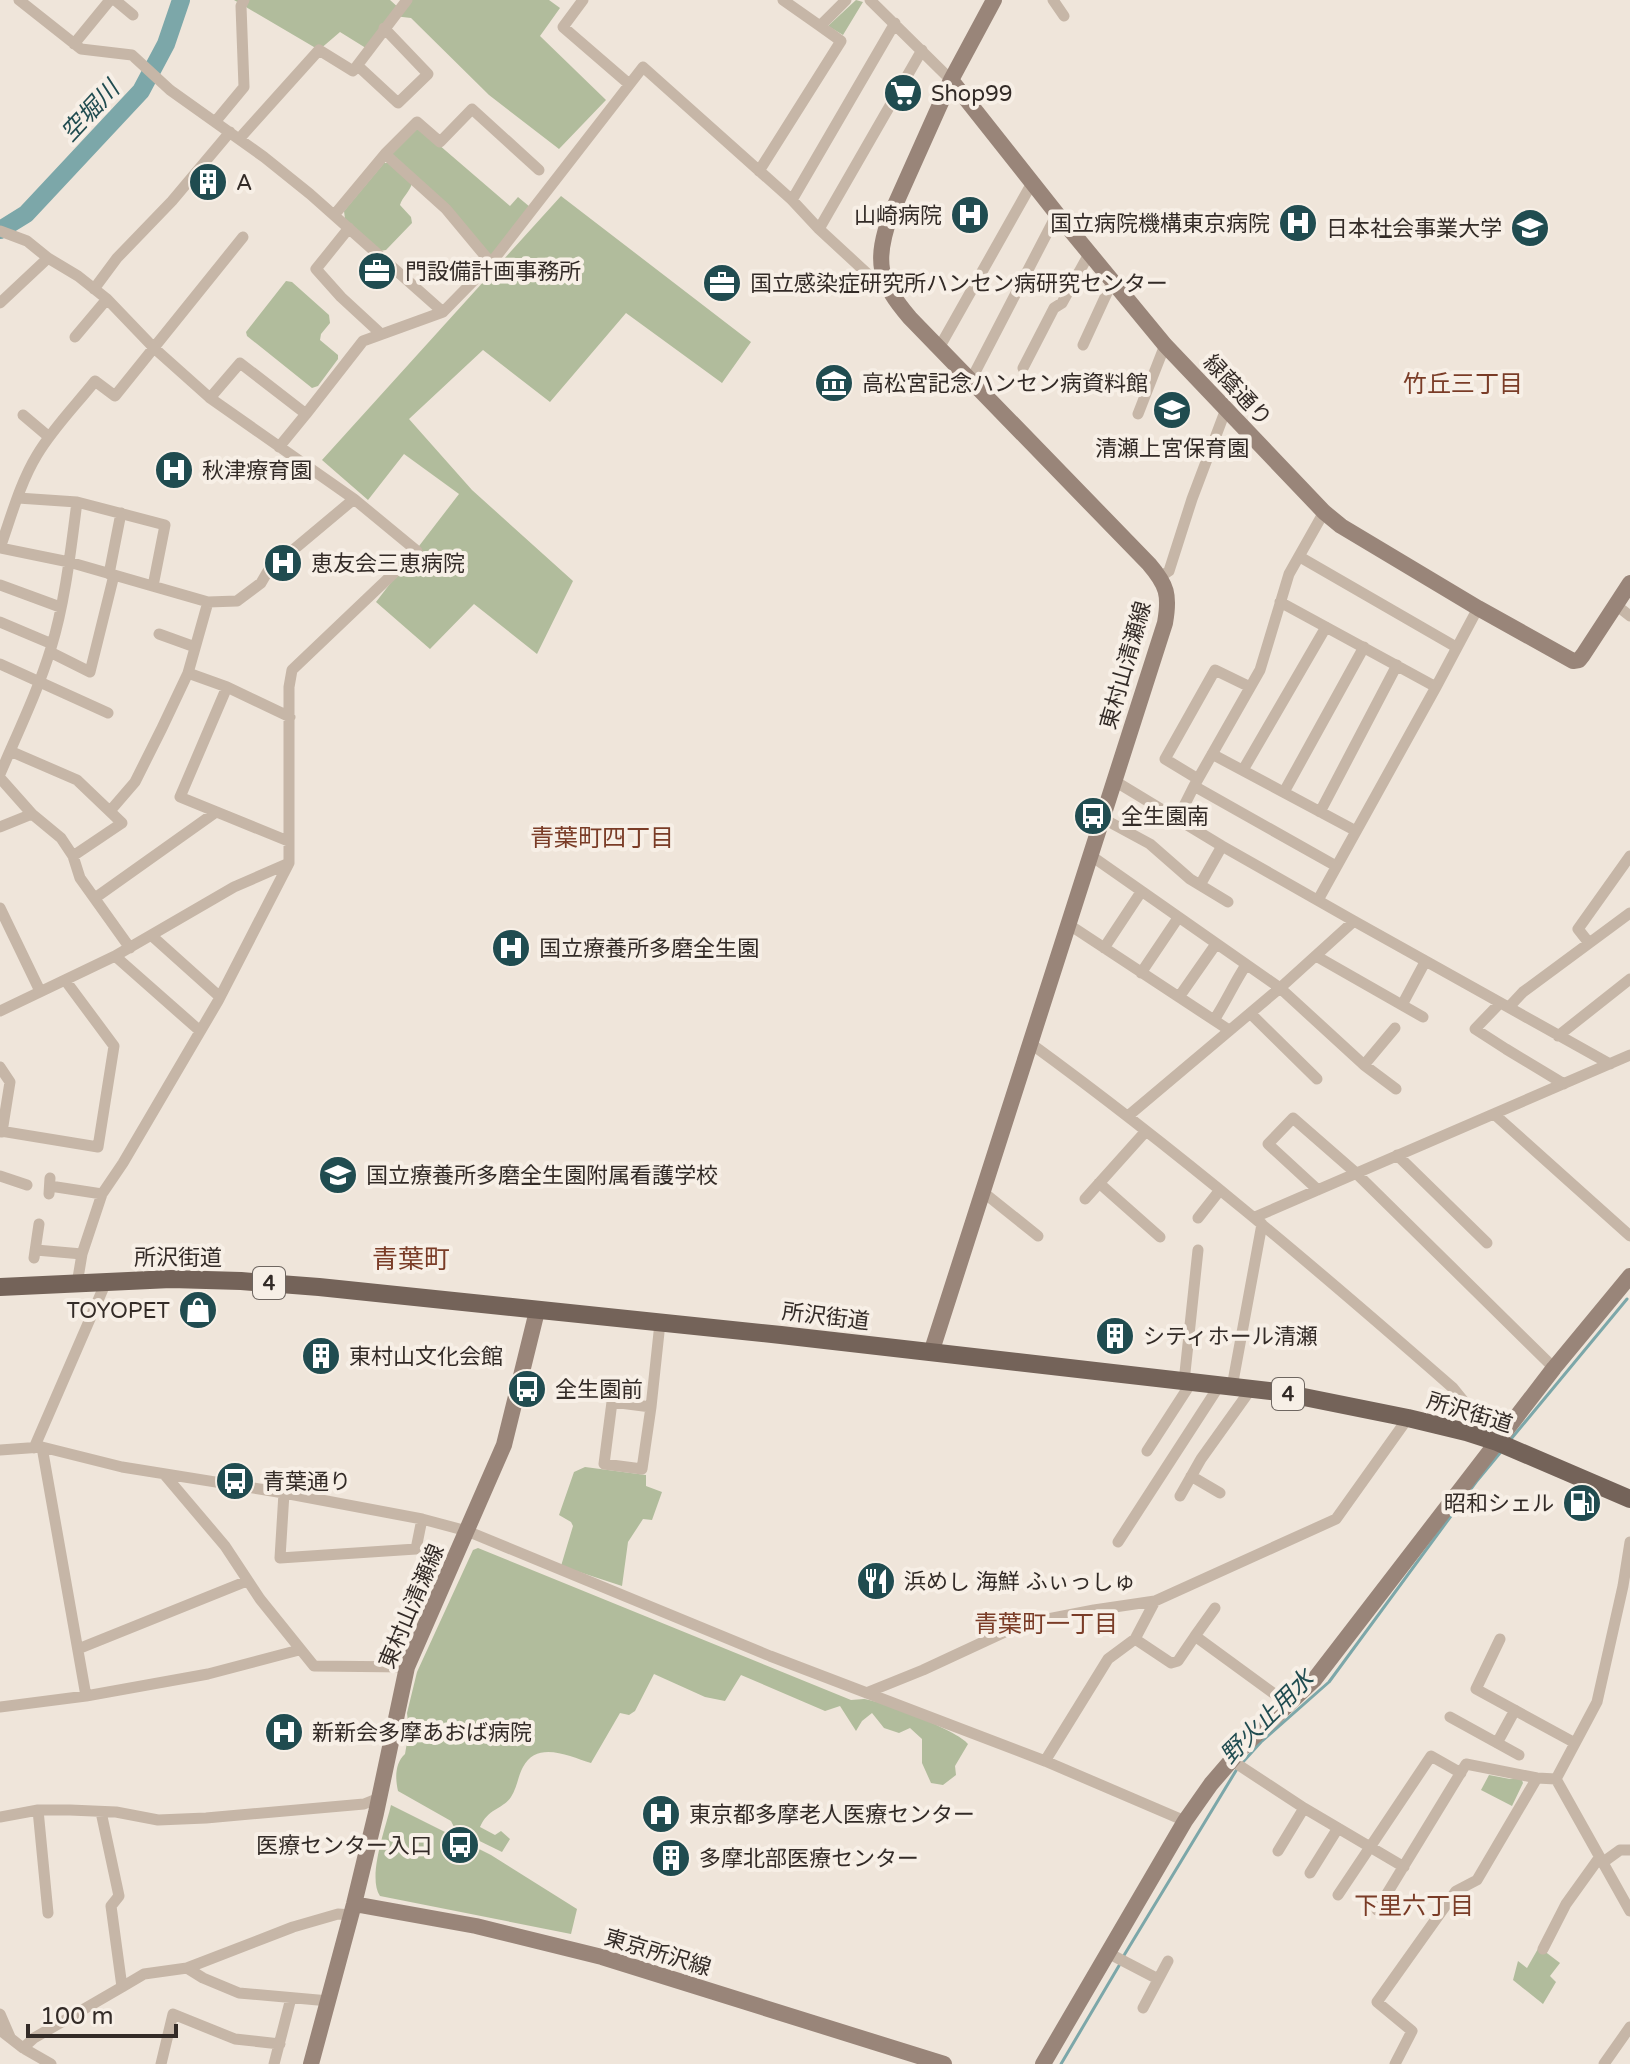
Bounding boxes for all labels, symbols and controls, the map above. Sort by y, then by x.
supermarket icon: Shop99 [882,72,924,114]
water label: 空堀川 [55,73,128,148]
place label: Shop99 [931,81,1013,107]
building icon: A [187,161,229,203]
place label: A [236,170,252,196]
hospital icon: 山崎病院 [949,194,991,236]
hospital icon: 国立病院機構東京病院 [1277,202,1319,244]
place label: 山崎病院 [854,203,942,229]
school or university icon: 日本社会事業大学 [1509,207,1551,249]
place label: 国立病院機構東京病院 [1050,211,1270,237]
place label: 日本社会事業大学 [1326,216,1502,242]
office icon: 門設備計画事務所 [356,250,398,292]
place label: 門設備計画事務所 [405,259,581,285]
office icon: 国立感染症研究所ハンセン病研究センター [701,262,743,304]
place label: 国立感染症研究所ハンセン病研究センター [750,271,1168,297]
street label: 緑蔭通り [1198,350,1277,432]
museum icon: 高松宮記念ハンセン病資料館 [813,362,855,404]
district label: 竹丘三丁目 [1403,370,1523,399]
place label: 高松宮記念ハンセン病資料館 [862,371,1148,397]
school or university icon: 清瀬上宮保育園 [1151,389,1193,431]
place label: 清瀬上宮保育園 [1095,436,1249,462]
hospital icon: 秋津療育園 [153,449,195,491]
place label: 秋津療育園 [202,458,312,484]
hospital icon: 恵友会三恵病院 [262,542,304,584]
place label: 恵友会三恵病院 [311,551,465,577]
street label: 東村山清瀬線 [1095,598,1157,732]
bus stop icon: 全生園南 [1072,795,1114,837]
place label: 全生園南 [1121,804,1209,830]
district label: 青葉町四丁目 [530,824,674,853]
hospital icon: 国立療養所多磨全生園 [490,927,532,969]
place label: 国立療養所多磨全生園 [539,936,759,962]
school or university icon: 国立療養所多磨全生園附属看護学校 [317,1154,359,1196]
place label: 国立療養所多磨全生園附属看護学校 [366,1163,718,1189]
district label: 青葉町 [372,1244,450,1275]
street label: 所沢街道 [134,1245,222,1271]
road number: 4 [253,1267,285,1299]
shop icon: TOYOPET [177,1289,219,1331]
place label: TOYOPET [67,1298,171,1324]
street label: 所沢街道 [781,1299,871,1335]
building icon: シティホール清瀬 [1094,1315,1136,1357]
place label: シティホール清瀬 [1143,1324,1318,1350]
building icon: 東村山文化会館 [300,1335,342,1377]
place label: 東村山文化会館 [349,1344,503,1370]
bus stop icon: 全生園前 [506,1368,548,1410]
place label: 全生園前 [555,1377,643,1403]
road number: 4 [1272,1378,1304,1410]
street label: 所沢街道 [1424,1388,1516,1438]
bus stop icon: 青葉通り [214,1460,256,1502]
place label: 青葉通り [263,1469,351,1495]
fuel station icon: 昭和シェル [1561,1482,1603,1524]
place label: 昭和シェル [1444,1491,1554,1517]
street label: 東村山清瀬線 [374,1541,450,1672]
restaurant icon: 浜めし 海鮮 ふぃっしゅ [855,1560,897,1602]
place label: 浜めし 海鮮 ふぃっしゅ [904,1569,1135,1595]
district label: 青葉町一丁目 [974,1610,1118,1639]
water label: 野火止用水 [1215,1663,1322,1770]
hospital icon: 新新会多摩あおば病院 [263,1711,305,1753]
place label: 新新会多摩あおば病院 [312,1720,532,1746]
hospital icon: 東京都多摩老人医療センター [640,1793,682,1835]
place label: 東京都多摩老人医療センター [689,1802,975,1828]
bus stop icon: 医療センター入口 [439,1824,481,1866]
place label: 医療センター入口 [256,1833,432,1859]
building icon: 多摩北部医療センター [650,1837,692,1879]
place label: 多摩北部医療センター [699,1846,919,1872]
district label: 下里六丁目 [1354,1892,1474,1921]
street label: 東京所沢線 [601,1924,714,1981]
scale bar [28,1988,176,2038]
text: 100 m [40,2002,114,2031]

